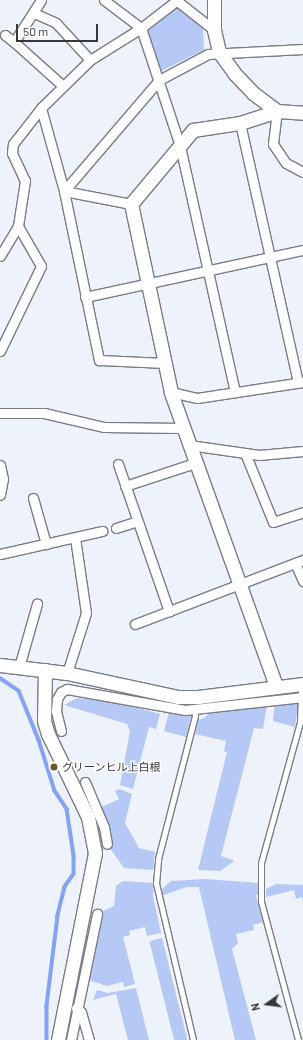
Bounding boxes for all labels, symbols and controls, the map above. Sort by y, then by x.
scale bar [18,16,100,42]
text: 50 m [23,24,48,38]
place label: グリーンヒル上白根 [62,760,161,774]
marker: グリーンヒル上白根 [49,762,59,772]
north arrow [247,984,287,1024]
text: N [248,1002,262,1012]

